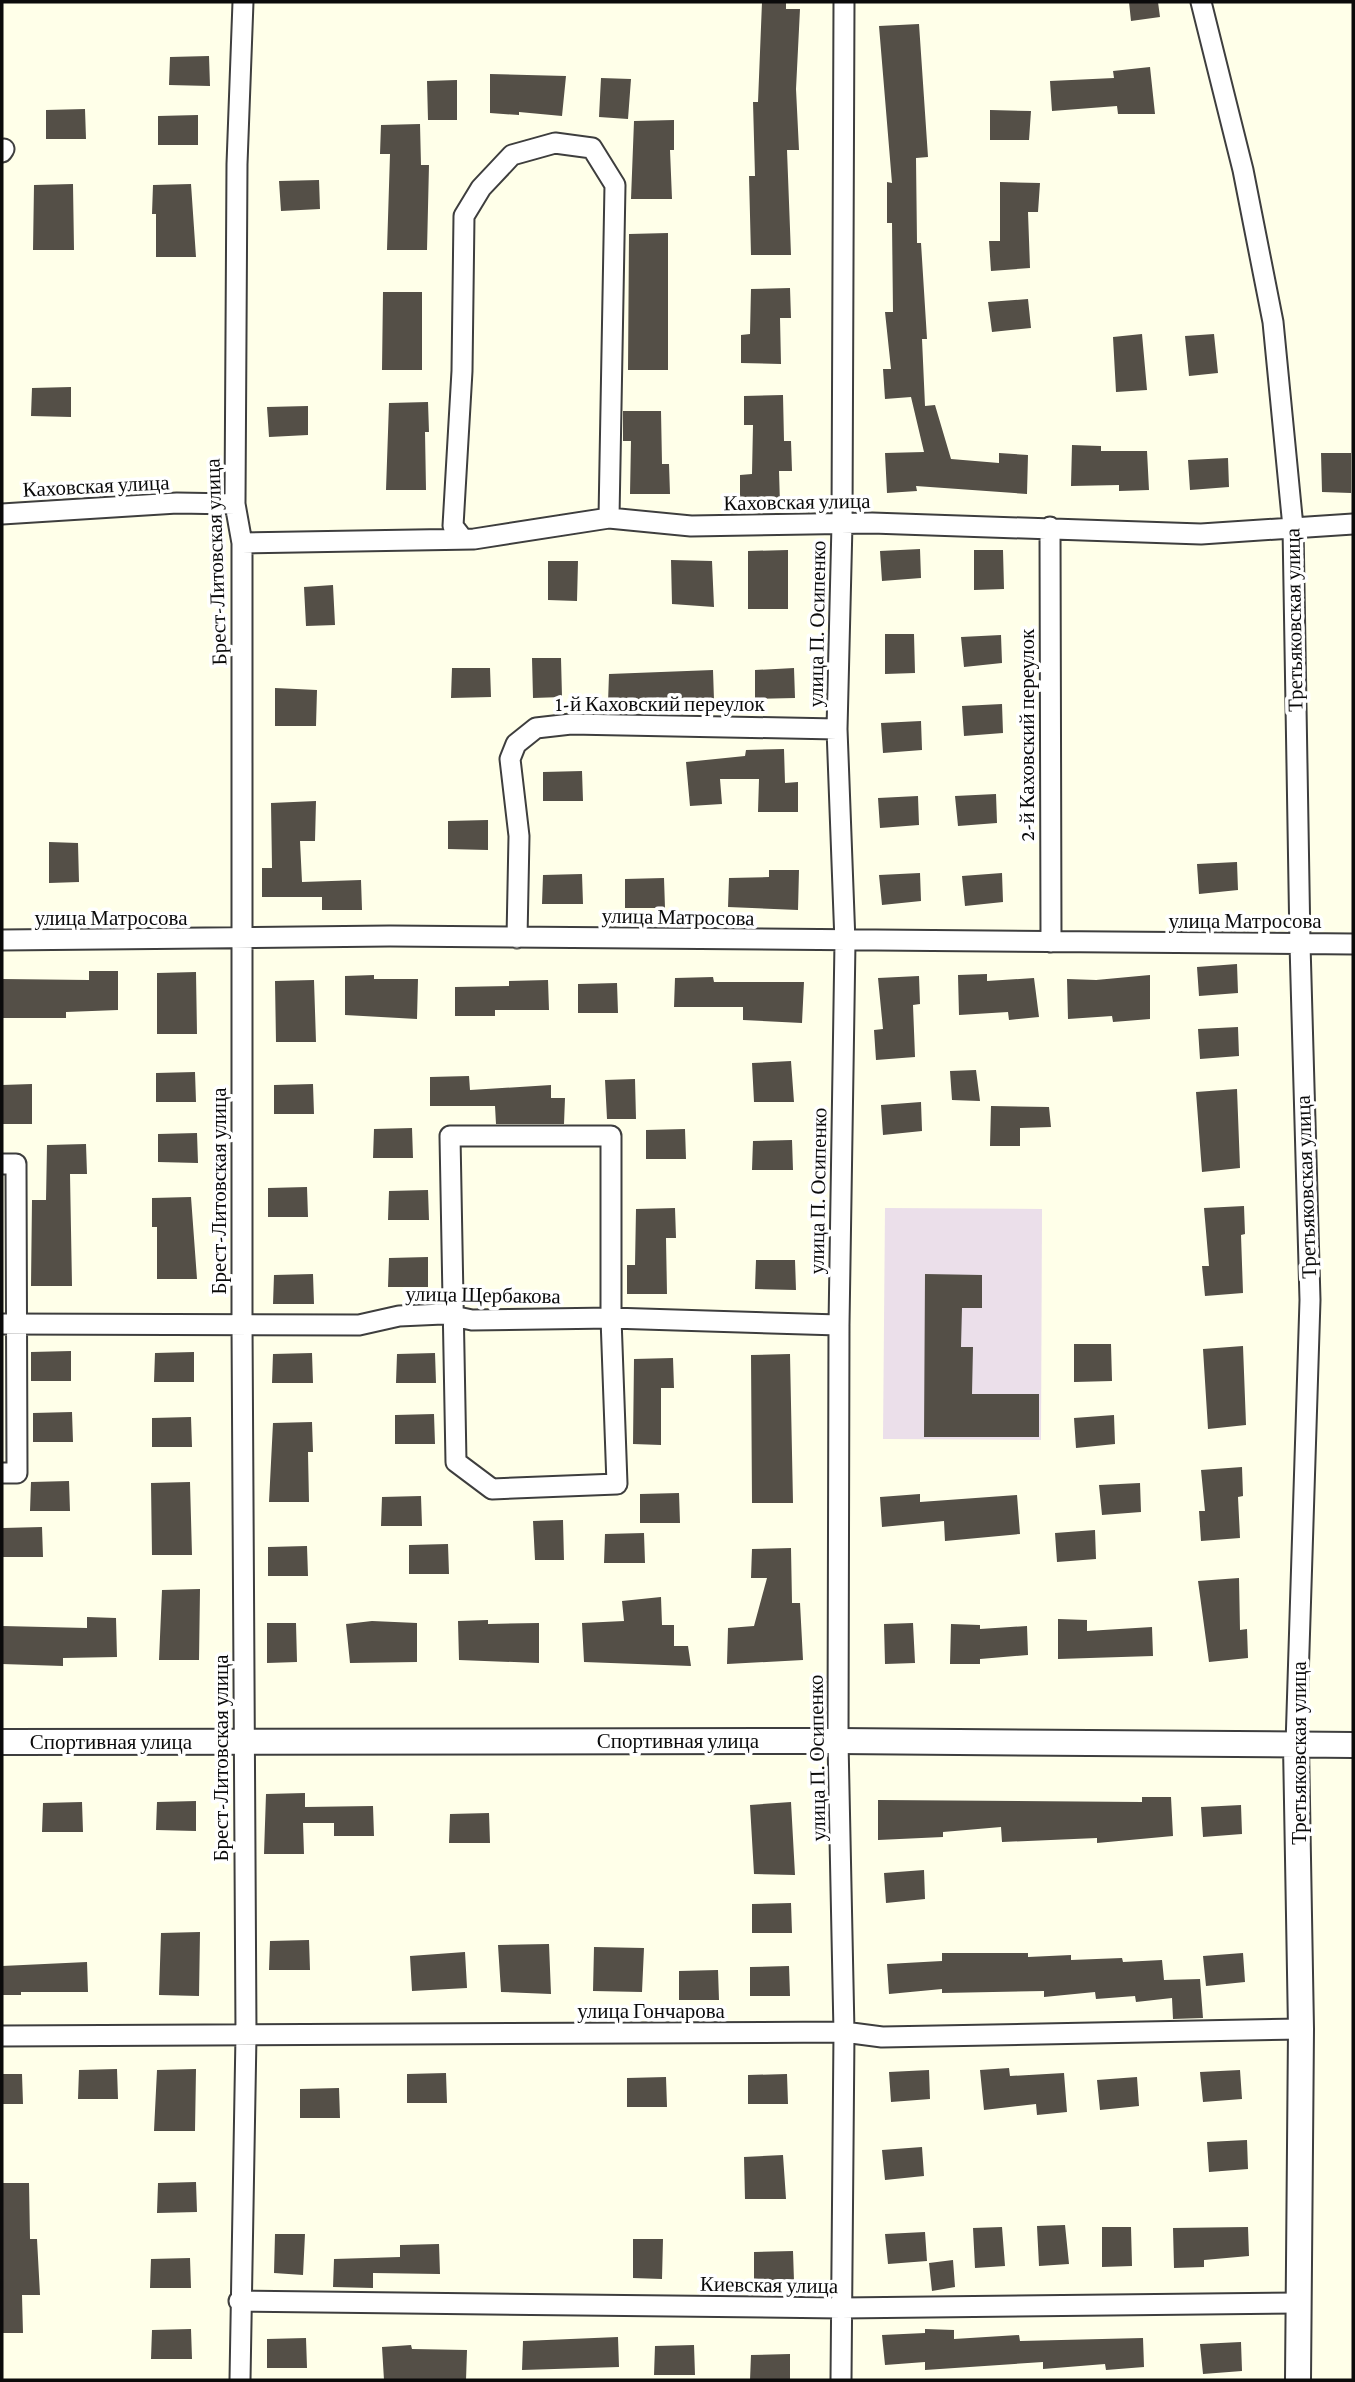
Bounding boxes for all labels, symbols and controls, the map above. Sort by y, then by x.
street label: Брест-Литовская улица [200,457,232,666]
street label: Каховская улица [22,470,171,502]
street label: Каховская улица [723,489,871,515]
street label: Третьяковская улица [1280,527,1308,712]
street label: улица П. Осипенко [804,540,830,708]
street label: 2-й Каховский переулок [1015,628,1039,841]
street label: 1-й Каховский переулок [555,692,765,716]
street label: улица Матросова [601,904,755,930]
street label: улица Матросова [35,906,188,930]
street label: улица Матросова [1169,909,1322,933]
street label: Брест-Литовская улица [207,1087,231,1295]
street label: Третьяковская улица [1291,1094,1321,1279]
street label: улица П. Осипенко [805,1107,831,1275]
street label: улица Щербакова [405,1282,562,1308]
street label: Брест-Литовская улица [209,1654,233,1862]
street label: Третьяковская улица [1287,1660,1311,1845]
street label: улица П. Осипенко [804,1674,830,1842]
street label: Спортивная улица [597,1729,760,1753]
street label: Спортивная улица [30,1730,193,1754]
street label: улица Гончарова [577,1999,726,2023]
street label: Киевская улица [700,2272,839,2298]

